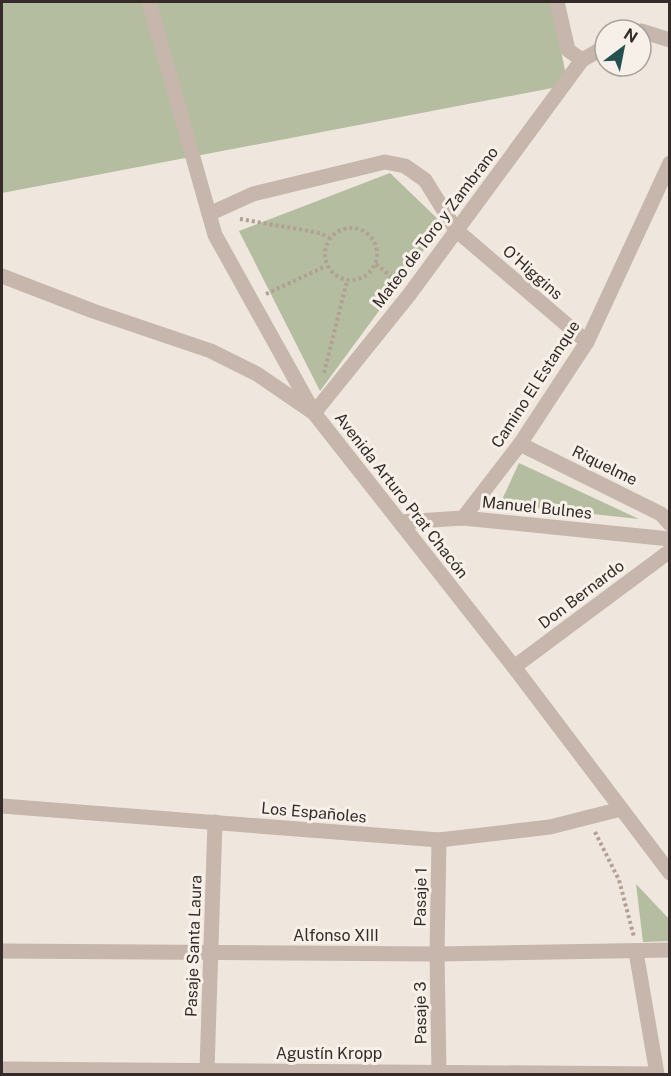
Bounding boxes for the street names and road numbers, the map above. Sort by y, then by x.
street label: Mateo de Toro y Zambrano [369,143,502,312]
street label: O'Higgins [499,241,566,303]
street label: Camino El Estanque [487,317,584,452]
street label: Avenida Arturo Prat Chacón [331,409,472,582]
street label: Riquelme [569,442,641,489]
street label: Manuel Bulnes [481,492,593,523]
street label: Don Bernardo [535,556,628,633]
street label: Los Españoles [260,798,367,827]
street label: Pasaje 1 [410,867,431,927]
street label: Pasaje Santa Laura [182,875,205,1017]
street label: Alfonso XIII [293,926,379,945]
street label: Pasaje 3 [410,981,431,1045]
street label: Agustín Kropp [276,1044,382,1063]

